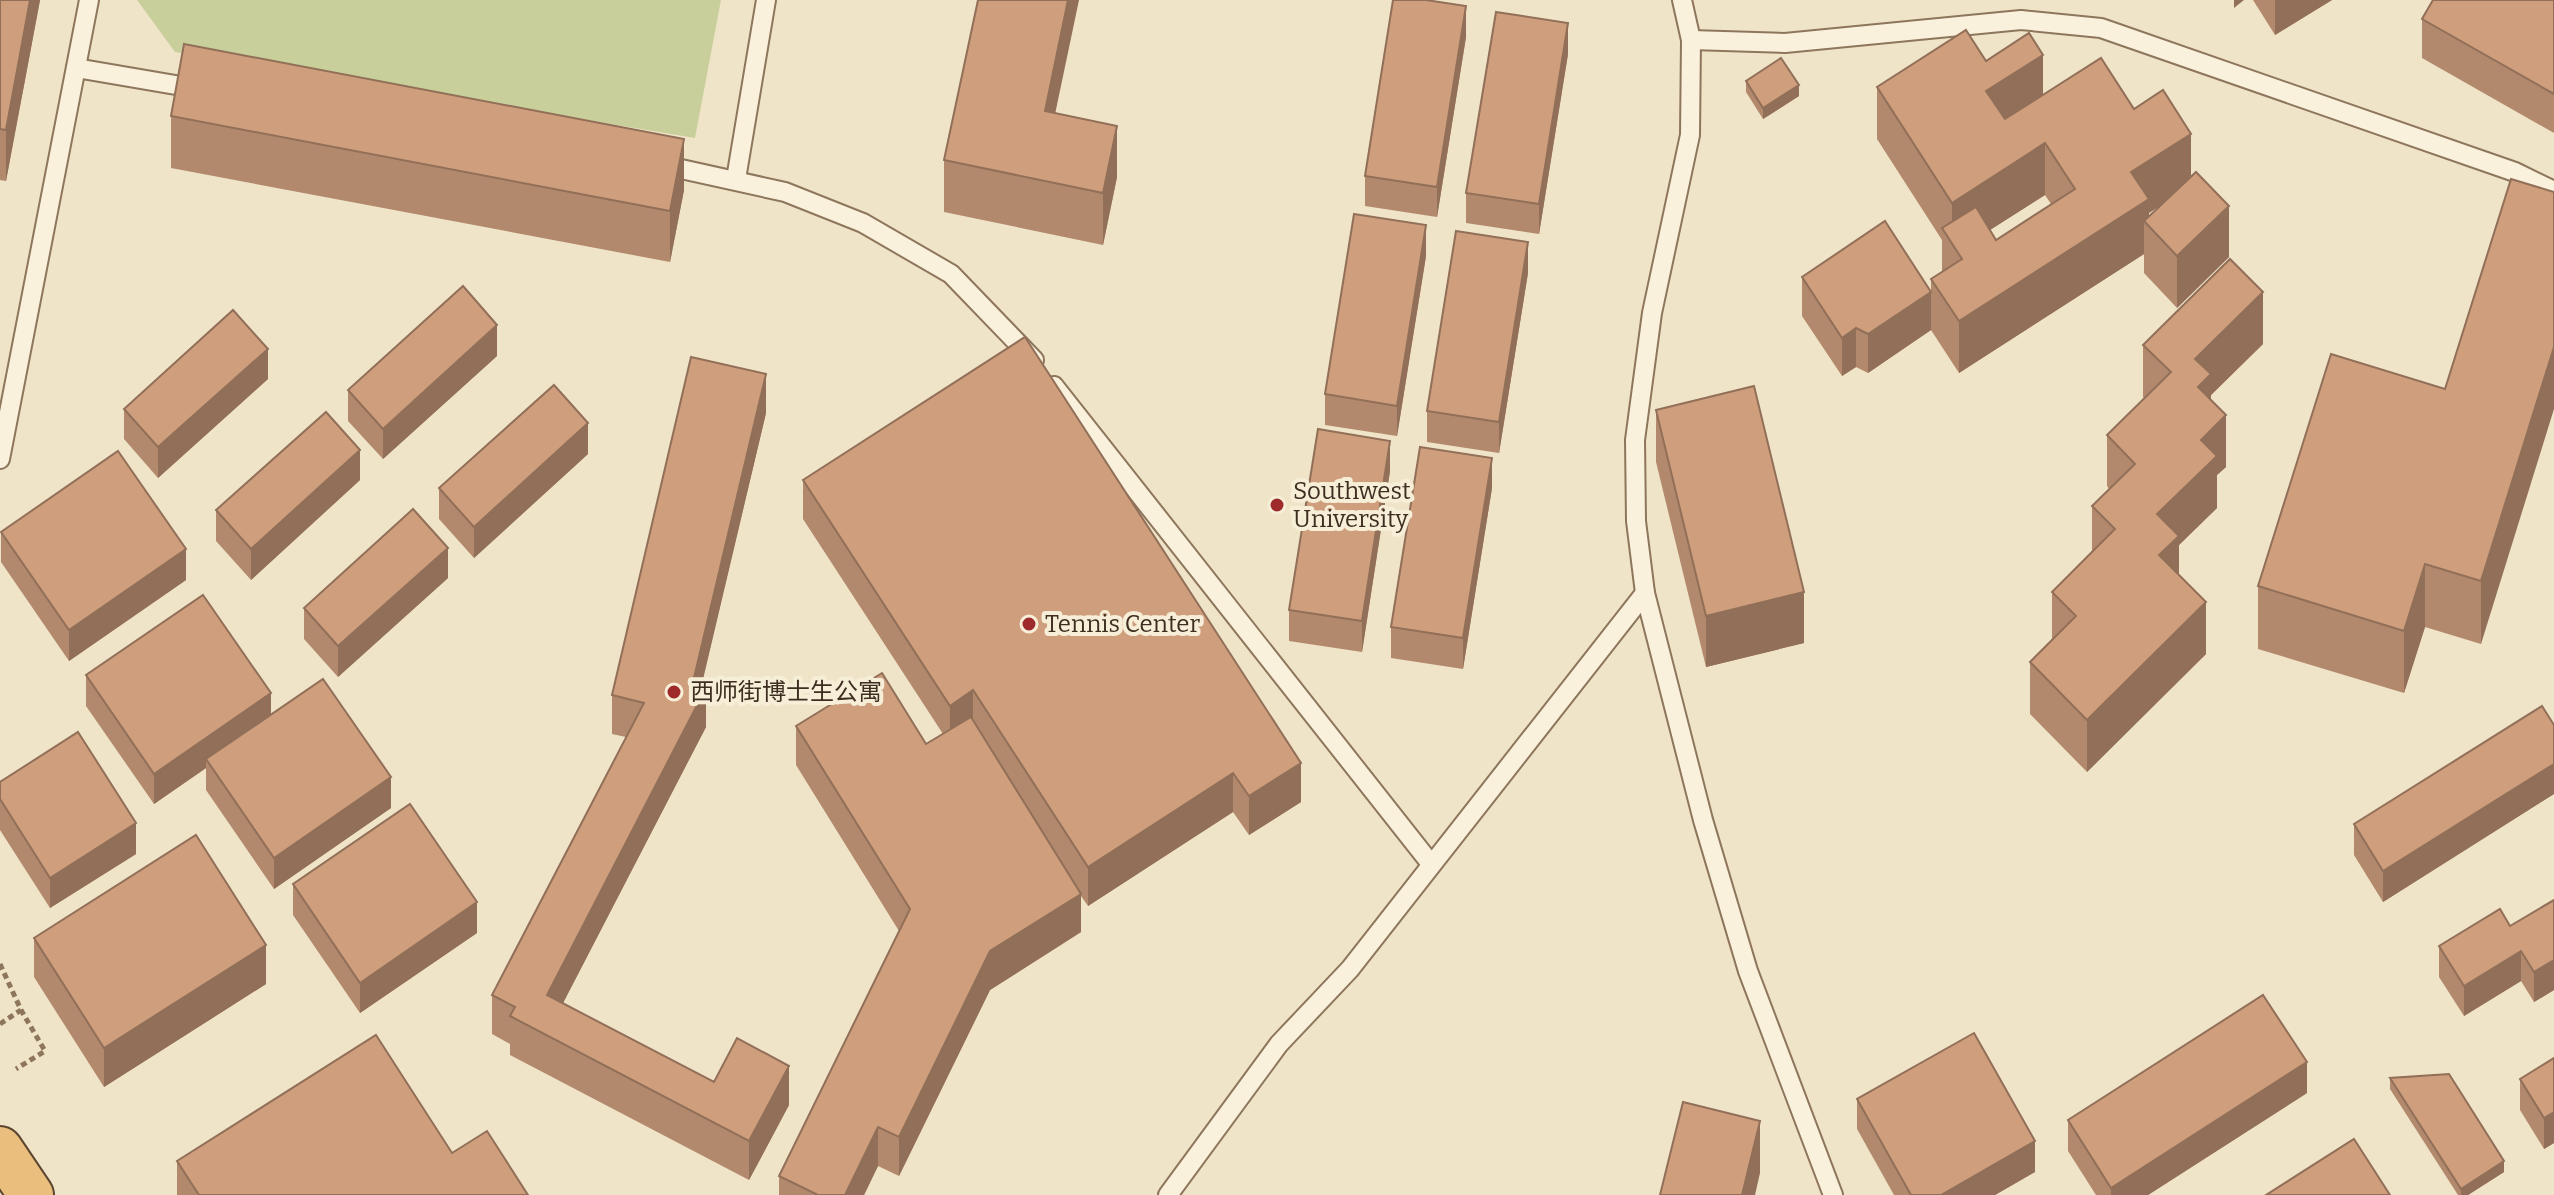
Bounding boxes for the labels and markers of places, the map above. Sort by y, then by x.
place label: Southwest University [1293,477,1411,533]
marker: Southwest University [1268,496,1286,514]
place label: Tennis Center [1045,610,1200,638]
marker: Tennis Center [1020,615,1038,633]
place label: 西师街博士生公寓 [690,678,882,706]
marker: 西师街博士生公寓 [665,683,683,701]

